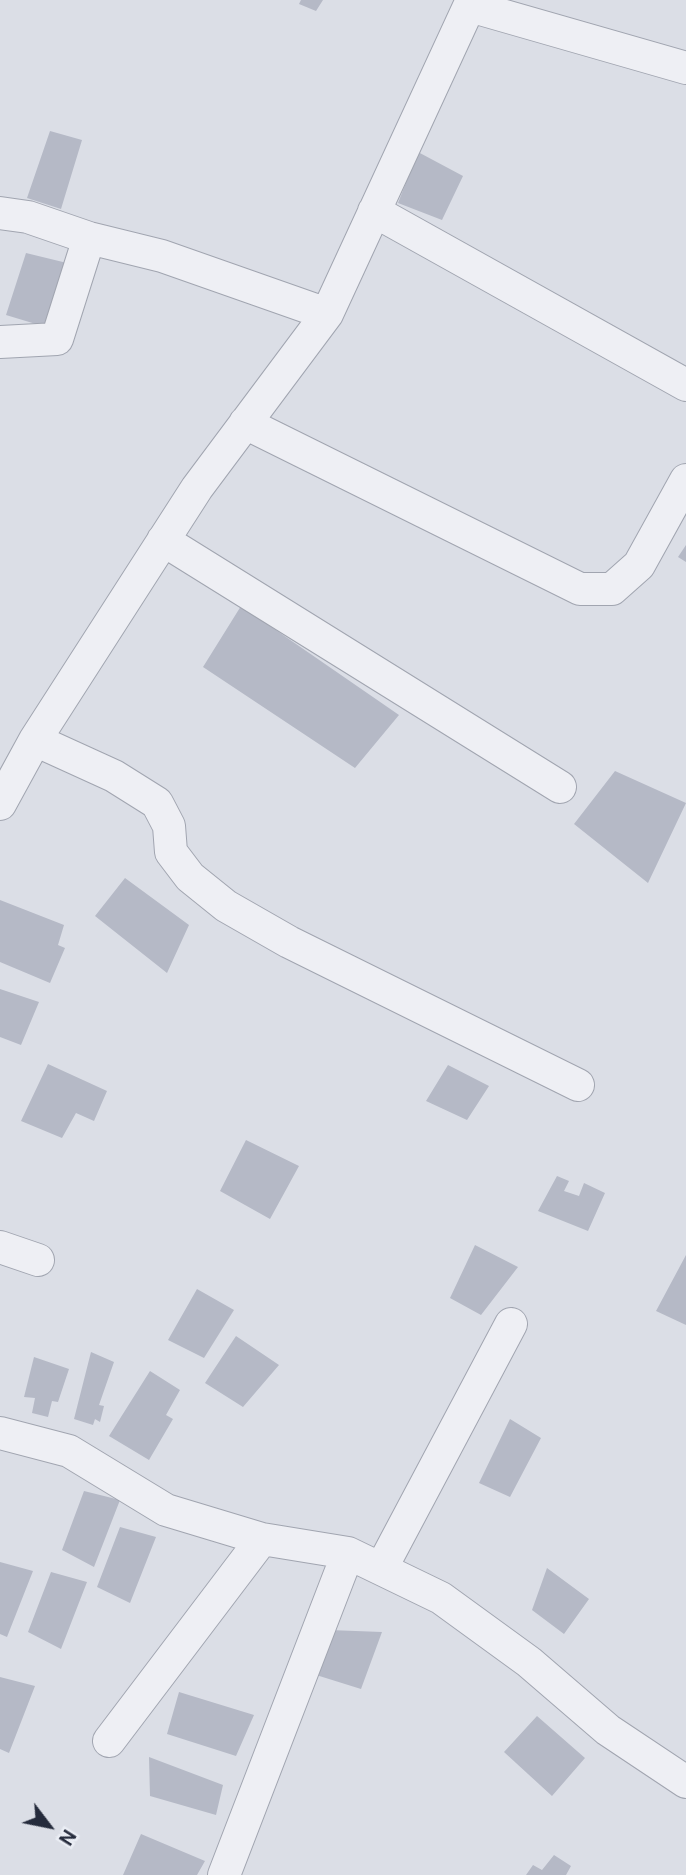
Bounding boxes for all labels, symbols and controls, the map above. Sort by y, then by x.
north arrow [14,1791,84,1861]
text: N [53,1825,82,1850]

